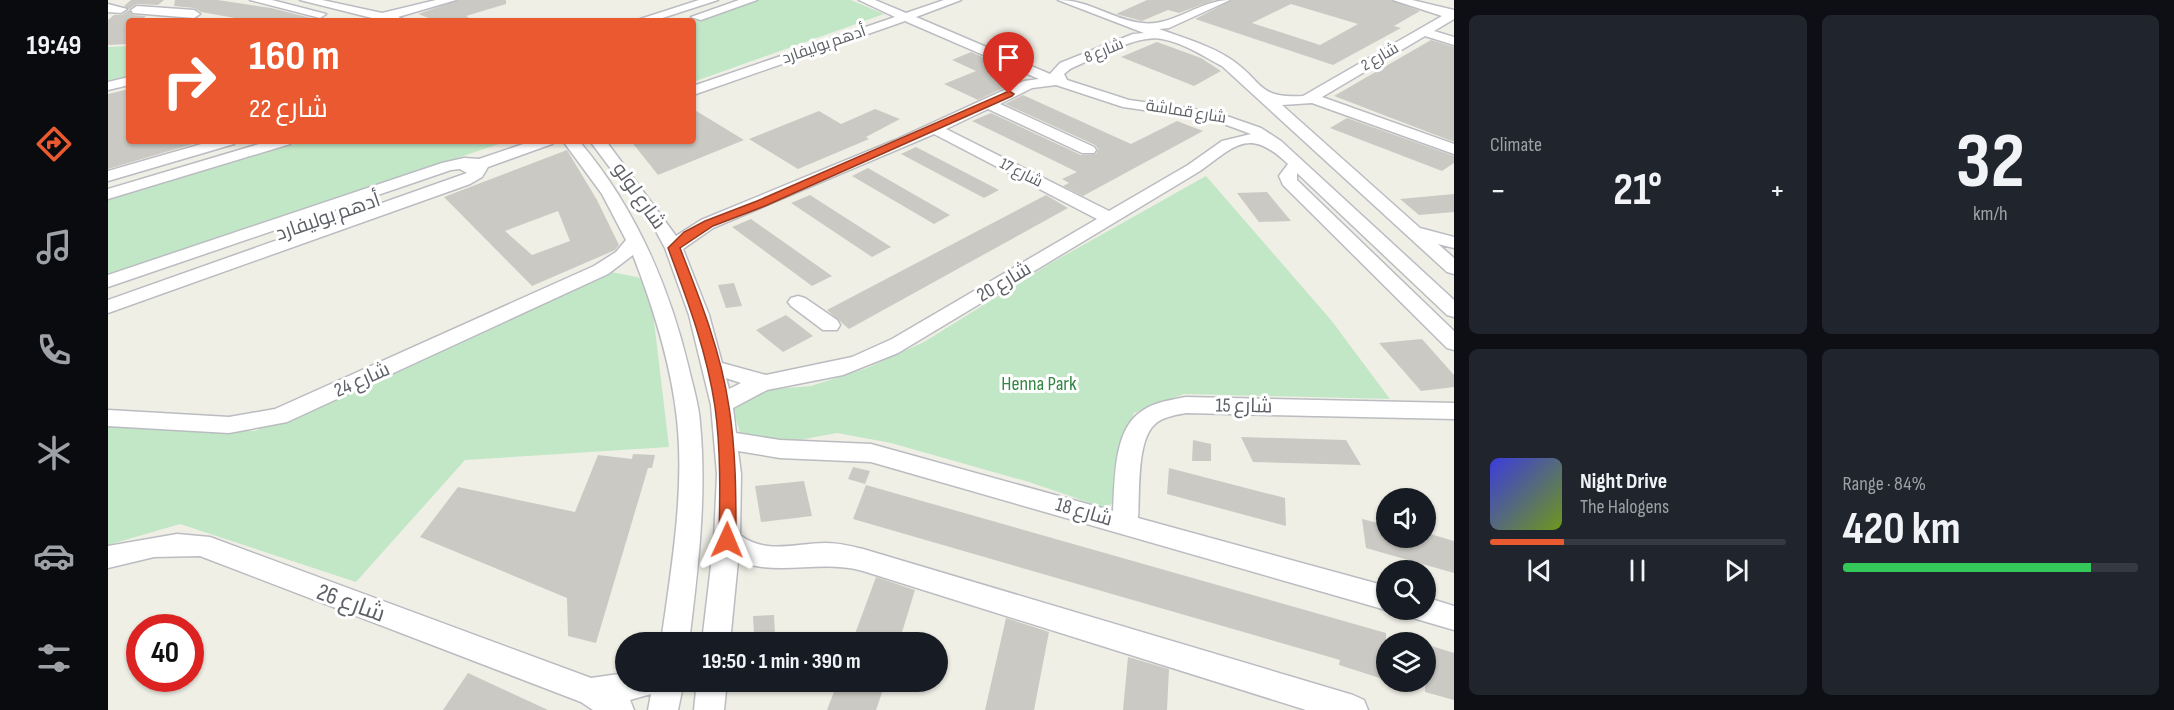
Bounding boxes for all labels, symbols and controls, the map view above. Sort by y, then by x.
street label: أدهم بوليفارد [779,21,869,69]
text: 19:49 [27,30,81,62]
text: 160 m [249,31,340,82]
pin [983,32,1034,94]
street label: شارع 8 [1082,35,1127,68]
street label: شارع 2 [1358,39,1403,76]
icon: arrive [992,41,1025,74]
icon: right [150,42,228,120]
text: شارع 22 [249,93,328,125]
street label: شارع قماشة [1144,96,1228,129]
text: 32 [1956,116,2025,209]
icon: directions [33,123,75,165]
text: Climate [1490,133,1542,157]
street label: شارع 17 [996,154,1046,193]
street label: شارع لولو [607,158,671,235]
text: 21° [1613,163,1662,218]
text: − [1490,171,1506,211]
text: + [1769,171,1786,211]
street label: أدهم بوليفارد [272,187,384,247]
text: km/h [1973,202,2008,226]
icon: music [33,226,75,268]
street label: شارع 20 [972,256,1036,308]
icon: phone [33,329,75,371]
street label: شارع 24 [330,357,394,404]
park label: Henna Park [1001,372,1077,396]
street label: شارع 15 [1215,394,1273,419]
icon: climate [33,432,75,474]
text: Night Drive [1580,468,1667,495]
text: Range · 84% [1843,472,1926,496]
map controls [1376,488,1436,692]
button: sound [1376,488,1436,548]
street label: شارع 18 [1053,493,1115,532]
text: The Halogens [1580,495,1669,519]
text: 420 km [1843,502,1961,557]
position arrow [695,508,759,572]
icon: car [33,535,75,577]
icon: previous [1523,554,1556,587]
icon: pause [1621,554,1654,587]
icon: next [1720,554,1753,587]
button: search [1376,560,1436,620]
street label: شارع 26 [312,577,389,630]
speed limit sign: 40 [126,614,204,692]
button: layers [1376,632,1436,692]
icon: filters [33,637,75,679]
text: 19:50 · 1 min · 390 m [702,648,861,675]

